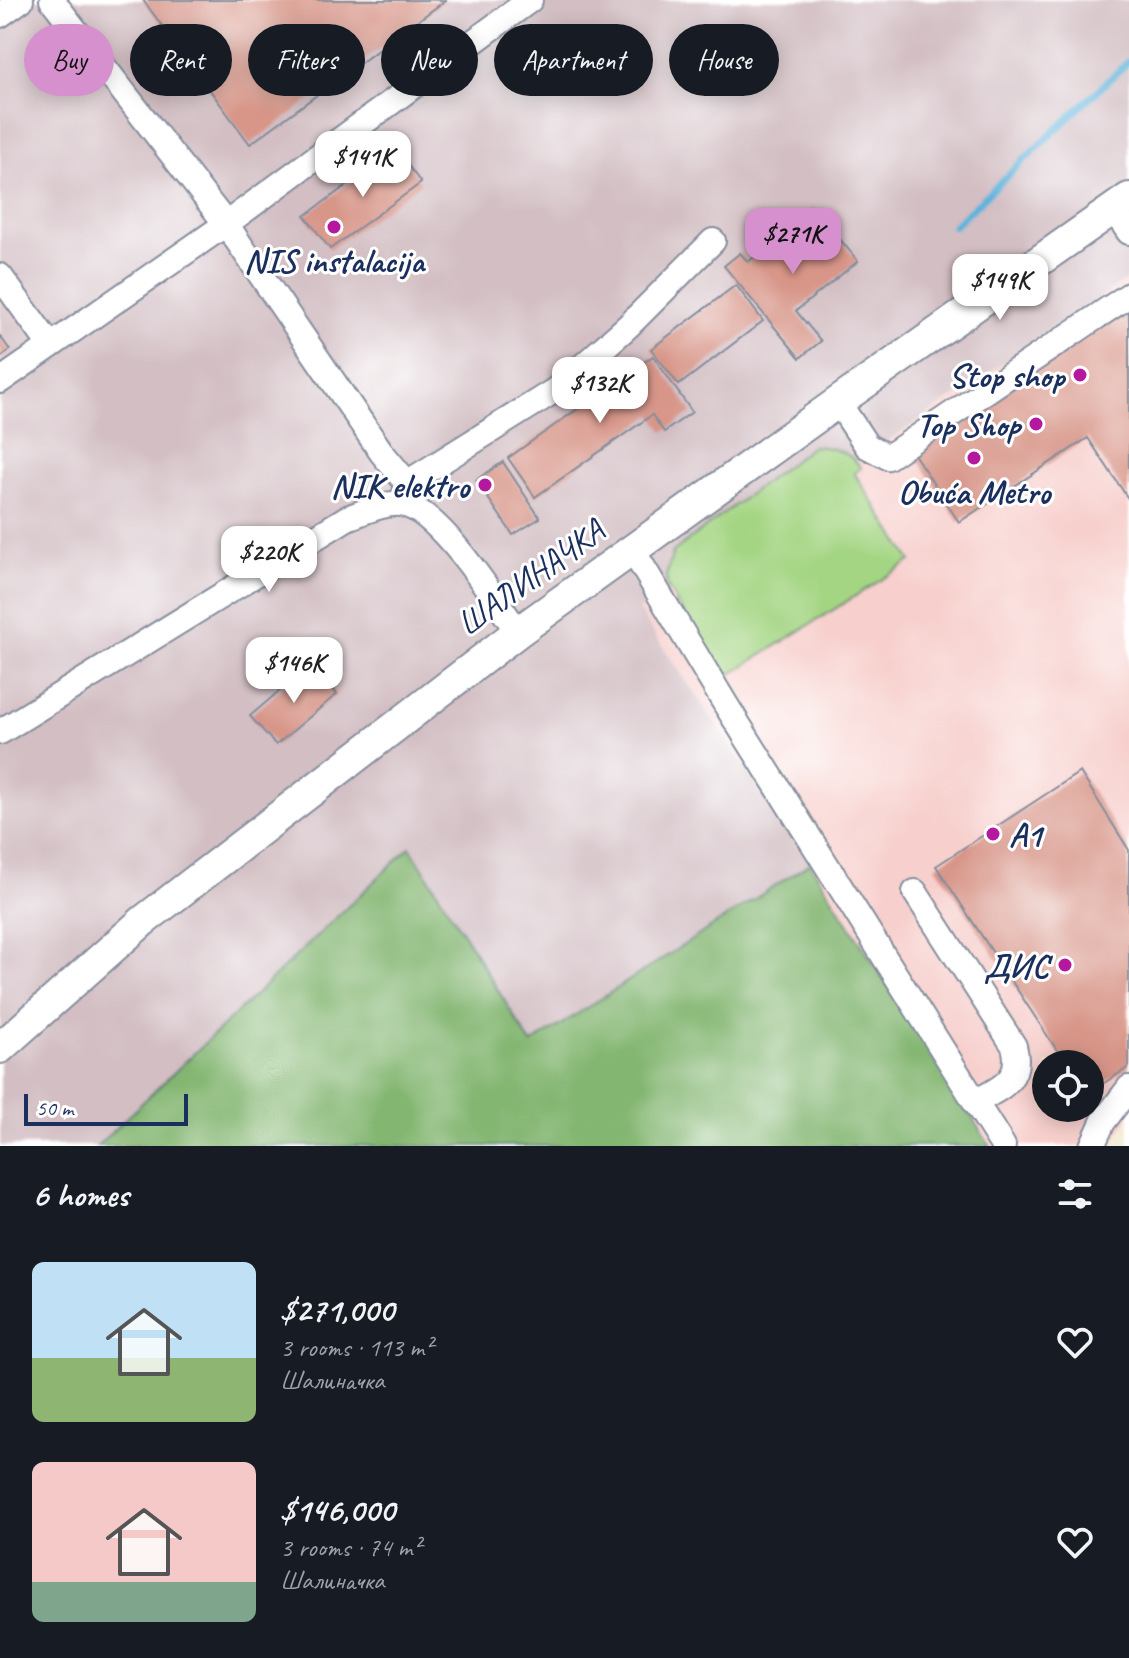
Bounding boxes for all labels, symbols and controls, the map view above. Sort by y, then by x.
chip: Buy [24,24,114,96]
chip: Rent [130,24,232,96]
chip: Filters [248,24,365,96]
chip: New [381,24,478,96]
chip: Apartment [494,24,653,96]
chip: House [669,24,779,96]
pin: $141K [307,131,419,199]
text: $141K [333,140,393,173]
pin: $271K [737,208,849,276]
text: $271K [763,217,823,250]
marker: NIS instalacija [325,218,343,236]
place label: NIS instalacija [244,239,427,282]
pin: $149K [944,254,1056,322]
text: $149K [970,263,1030,296]
place label: Stop shop [949,354,1067,397]
pin: $132K [544,357,656,425]
text: $132K [570,366,630,399]
marker: Stop shop [1071,366,1089,384]
place label: Top Shop [916,403,1023,446]
marker: Top Shop [1027,415,1045,433]
marker: Obuća Metro [965,449,983,467]
place label: NIK elektro [331,464,472,507]
place label: Obuća Metro [898,470,1053,513]
marker: NIK elektro [476,476,494,494]
street label: ШАЛИНАЧКА [448,508,614,645]
pin: $220K [213,526,325,594]
text: $220K [239,535,299,568]
pin: $146K [238,637,350,705]
text: $146K [264,646,324,679]
place label: A1 [1009,813,1045,856]
marker: A1 [984,825,1002,843]
place label: ДИС [984,944,1054,987]
marker: ДИС [1056,956,1074,974]
map controls [1032,1050,1104,1122]
button: locate [1032,1050,1104,1122]
scale bar [24,1090,188,1126]
text: 50 m [36,1094,73,1122]
icon: filters [1053,1172,1097,1216]
text: 6 homes [32,1173,129,1216]
text: $271,000 [280,1288,394,1331]
icon: home [96,1294,192,1390]
icon: heart [1053,1320,1097,1364]
text: 3 rooms · 113 m² [280,1331,432,1364]
text: Шалиначка [280,1364,384,1397]
text: $146,000 [280,1488,395,1531]
icon: home [96,1494,192,1590]
icon: heart [1053,1520,1097,1564]
text: 3 rooms · 74 m² [280,1531,421,1564]
text: Шалиначка [280,1564,384,1597]

